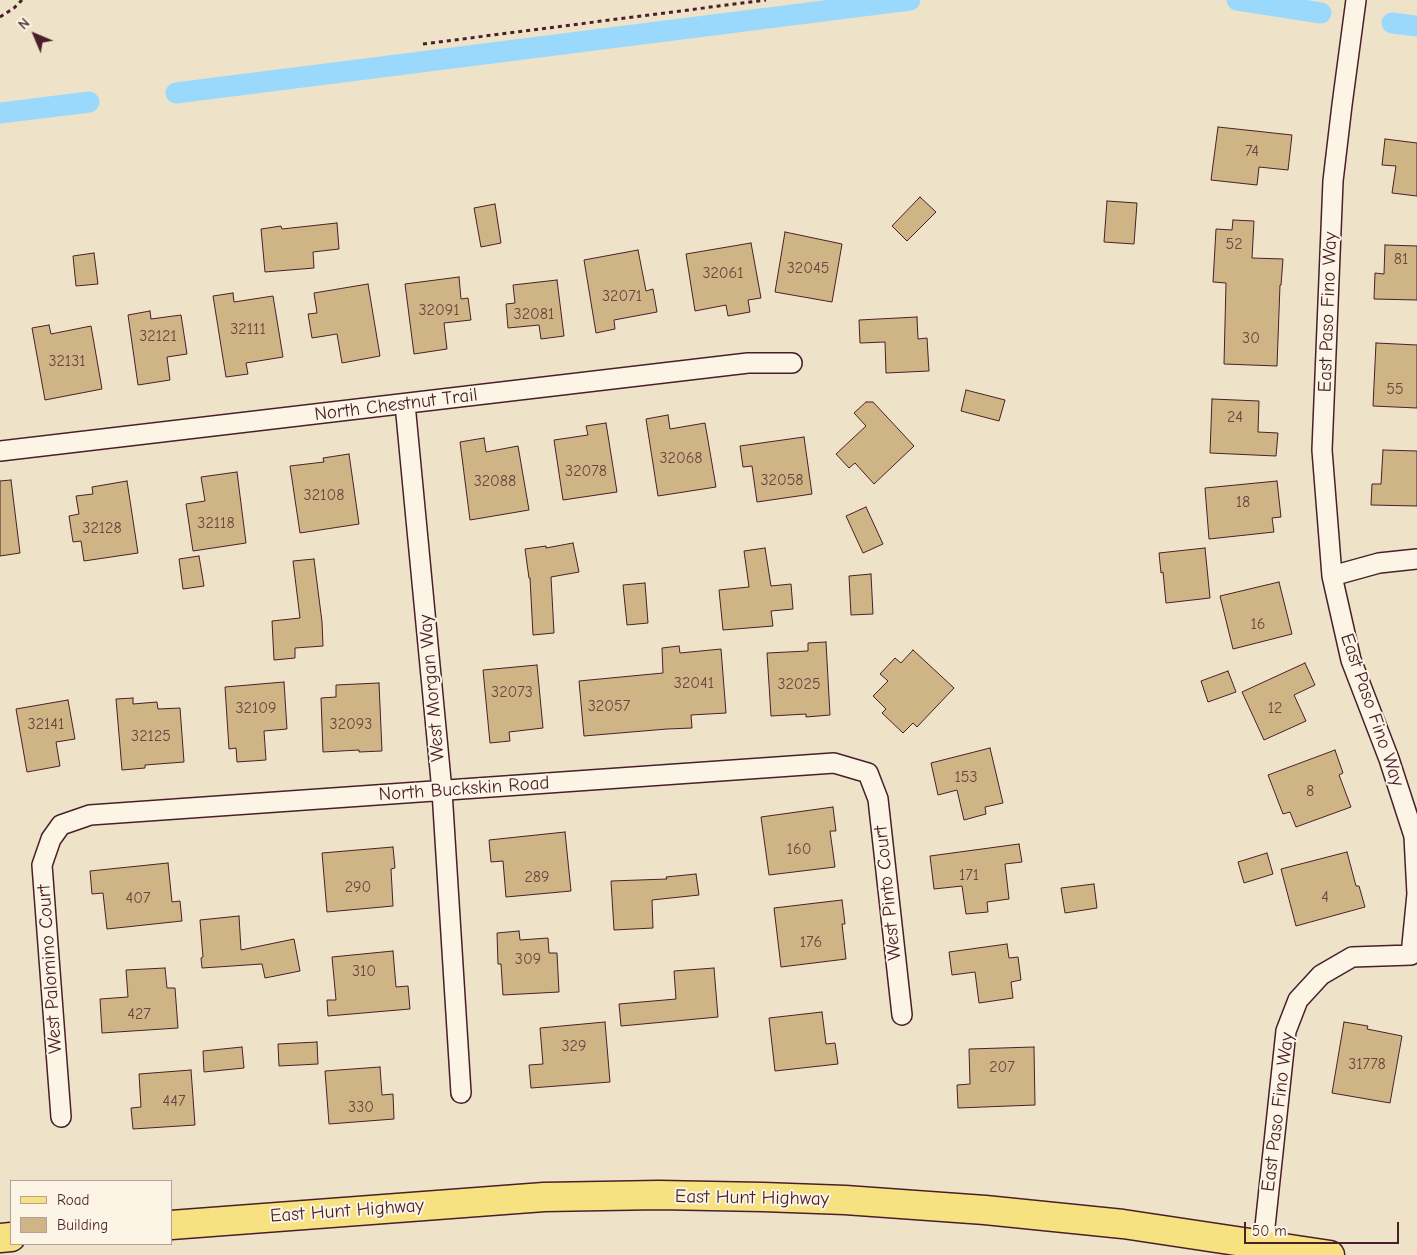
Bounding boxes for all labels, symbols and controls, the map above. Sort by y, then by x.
north arrow [10,10,60,60]
text: N [15,15,33,33]
house number: 74 [1245,141,1259,161]
street label: East Paso Fino Way [1314,231,1342,393]
house number: 52 [1225,234,1243,254]
house number: 81 [1394,249,1408,269]
house number: 32045 [787,258,829,278]
house number: 32061 [702,263,744,283]
house number: 32071 [602,286,642,306]
house number: 32091 [418,300,460,320]
house number: 32081 [514,304,554,324]
house number: 32111 [230,319,266,339]
house number: 32121 [139,326,177,346]
house number: 30 [1242,328,1260,348]
house number: 32131 [48,351,86,371]
house number: 55 [1386,379,1404,399]
street label: North Chestnut Trail [313,384,479,426]
house number: 24 [1227,407,1243,427]
house number: 32068 [659,448,703,468]
house number: 32078 [565,461,607,481]
house number: 32058 [760,470,804,490]
house number: 32088 [474,471,516,491]
house number: 32108 [304,485,344,505]
house number: 18 [1236,492,1250,512]
house number: 32118 [197,513,235,533]
house number: 32128 [82,518,122,538]
street label: West Morgan Way [414,614,450,762]
house number: 16 [1250,614,1266,634]
street label: East Paso Fino Way [1335,630,1409,790]
house number: 32041 [674,673,714,693]
house number: 32025 [777,674,821,694]
house number: 32073 [491,682,533,702]
house number: 32057 [588,696,630,716]
house number: 32109 [235,698,277,718]
house number: 12 [1268,698,1282,718]
house number: 32141 [28,714,64,734]
house number: 32093 [330,714,372,734]
house number: 32125 [131,726,171,746]
house number: 153 [954,767,978,787]
street label: North Buckskin Road [378,772,550,806]
house number: 8 [1306,781,1314,801]
street label: West Pinto Court [870,824,906,962]
house number: 160 [787,839,811,859]
house number: 171 [959,865,979,885]
house number: 289 [524,867,550,887]
house number: 290 [345,877,371,897]
street label: West Palomino Court [33,884,67,1054]
house number: 4 [1321,887,1329,907]
house number: 407 [125,888,151,908]
house number: 176 [800,932,822,952]
house number: 309 [515,949,541,969]
house number: 310 [352,961,376,981]
house number: 427 [127,1004,151,1024]
street label: East Paso Fino Way [1257,1031,1299,1193]
house number: 329 [562,1036,586,1056]
house number: 31778 [1348,1054,1386,1074]
house number: 207 [989,1057,1015,1077]
house number: 447 [162,1091,186,1111]
house number: 330 [348,1097,374,1117]
legend [10,1180,172,1245]
street label: East Hunt Highway [675,1185,829,1211]
text: Road [57,1191,89,1209]
street label: East Hunt Highway [269,1194,425,1228]
scale bar [1247,1212,1402,1244]
text: Building [57,1216,108,1234]
text: 50 m [1252,1222,1287,1240]

